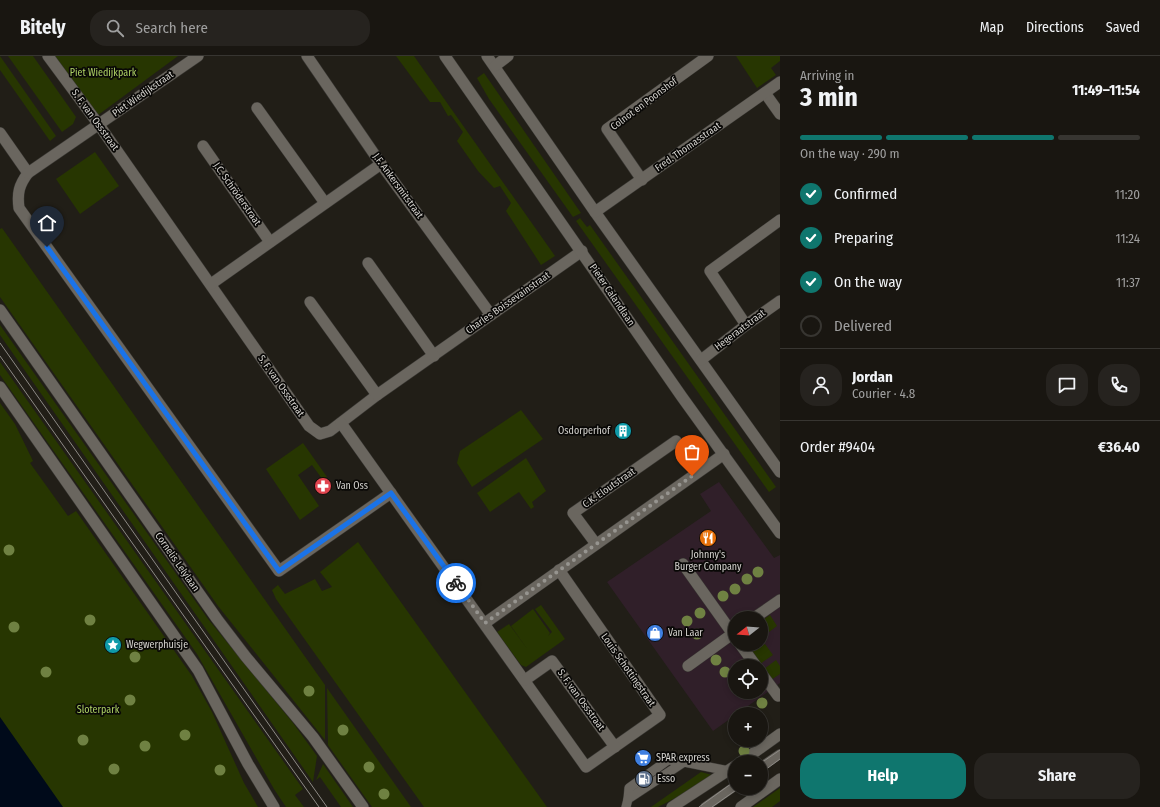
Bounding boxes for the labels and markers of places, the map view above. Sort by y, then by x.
pin [30,206,64,247]
building icon: Osdorperhof [613,421,633,441]
place label: Osdorperhof [558,425,611,437]
pin [675,435,709,476]
pharmacy icon: Van Oss [313,476,333,496]
place label: Van Oss [336,480,368,492]
restaurant icon: Johnny's Burger Company [698,528,718,548]
place label: Johnny's Burger Company [675,549,742,573]
shop icon: Van Laar [645,623,665,643]
place label: Van Laar [668,627,703,639]
place icon: Wegwerphuisje [103,635,123,655]
place label: Wegwerphuisje [126,639,188,651]
supermarket icon: SPAR express [633,748,653,768]
place label: SPAR express [656,752,710,764]
fuel station icon: Esso [634,769,654,789]
place label: Esso [657,773,675,785]

